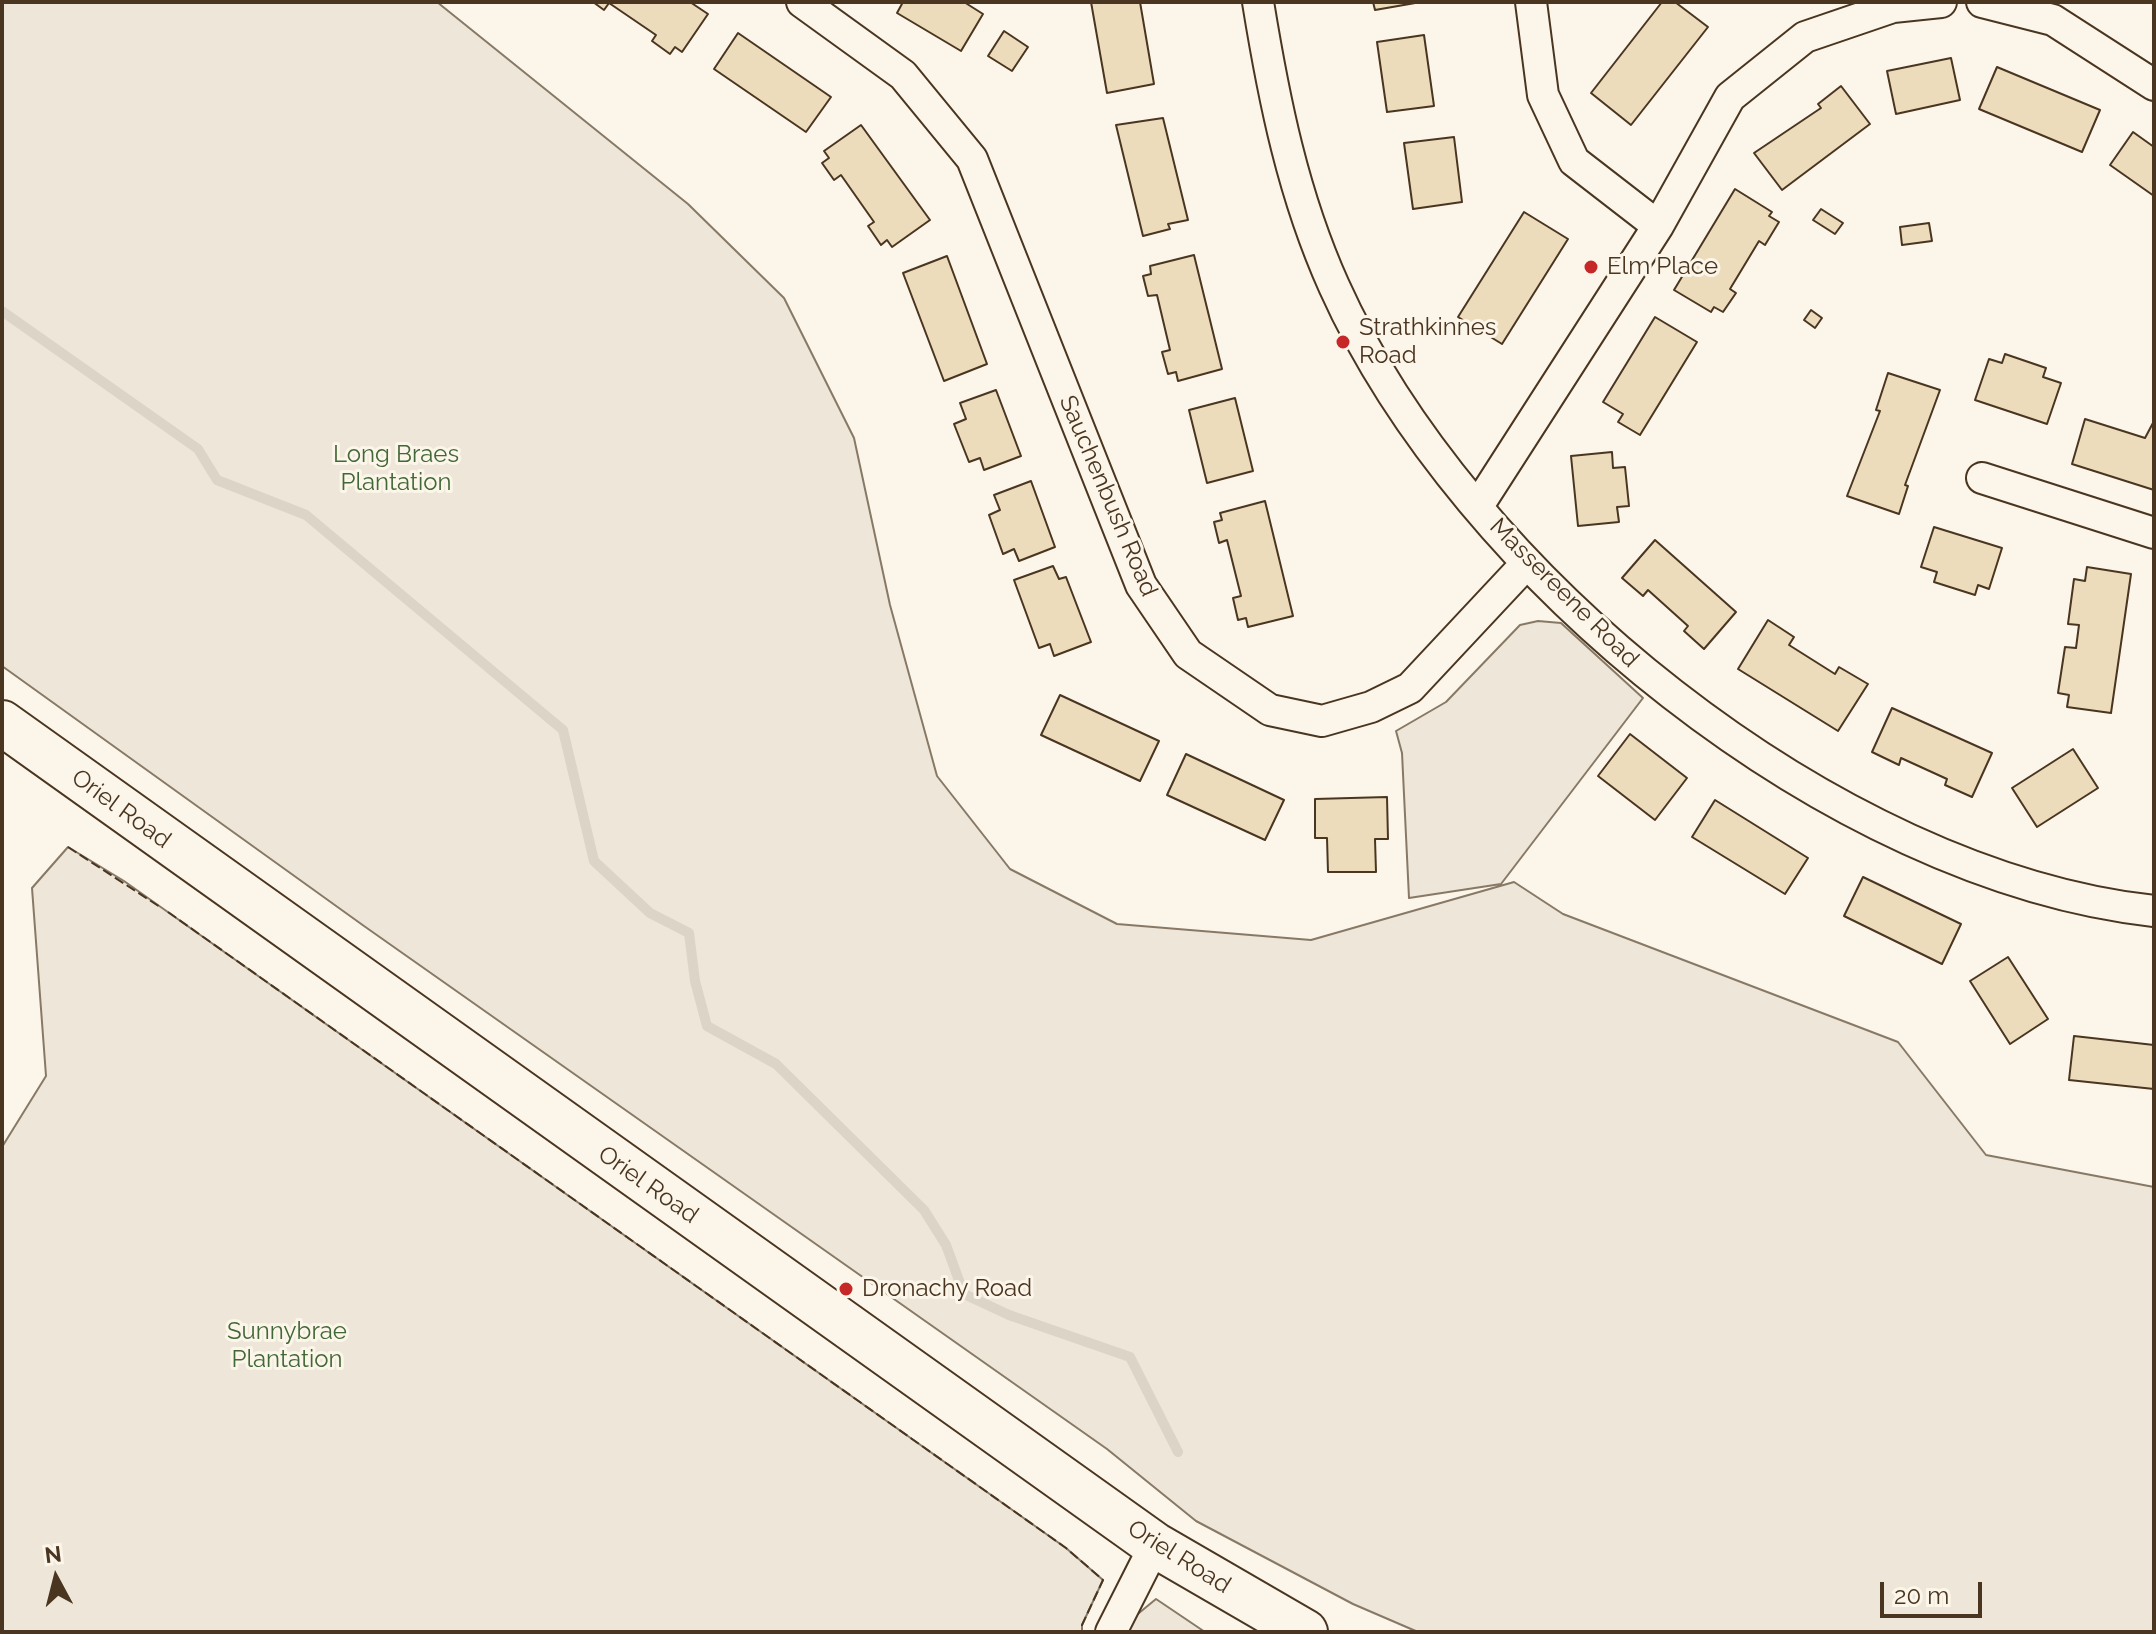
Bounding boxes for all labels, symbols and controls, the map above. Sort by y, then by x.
place label: Elm Place [1607,253,1718,281]
marker: Elm Place [1582,258,1600,276]
place label: Strathkinnes Road [1359,314,1496,370]
marker: Strathkinnes Road [1334,333,1352,351]
street label: Sauchenbush Road [1053,391,1163,601]
park label: Long Braes Plantation [333,441,459,497]
street label: Massereene Road [1483,512,1645,674]
street label: Oriel Road [66,763,176,855]
street label: Oriel Road [592,1140,704,1230]
place label: Dronachy Road [862,1275,1032,1303]
marker: Dronachy Road [837,1280,855,1298]
park label: Sunnybrae Plantation [227,1318,347,1374]
street label: Oriel Road [1122,1514,1236,1600]
north arrow [16,1538,96,1618]
text: N [43,1540,63,1568]
scale bar [1884,1566,1986,1616]
text: 20 m [1894,1581,1949,1610]

